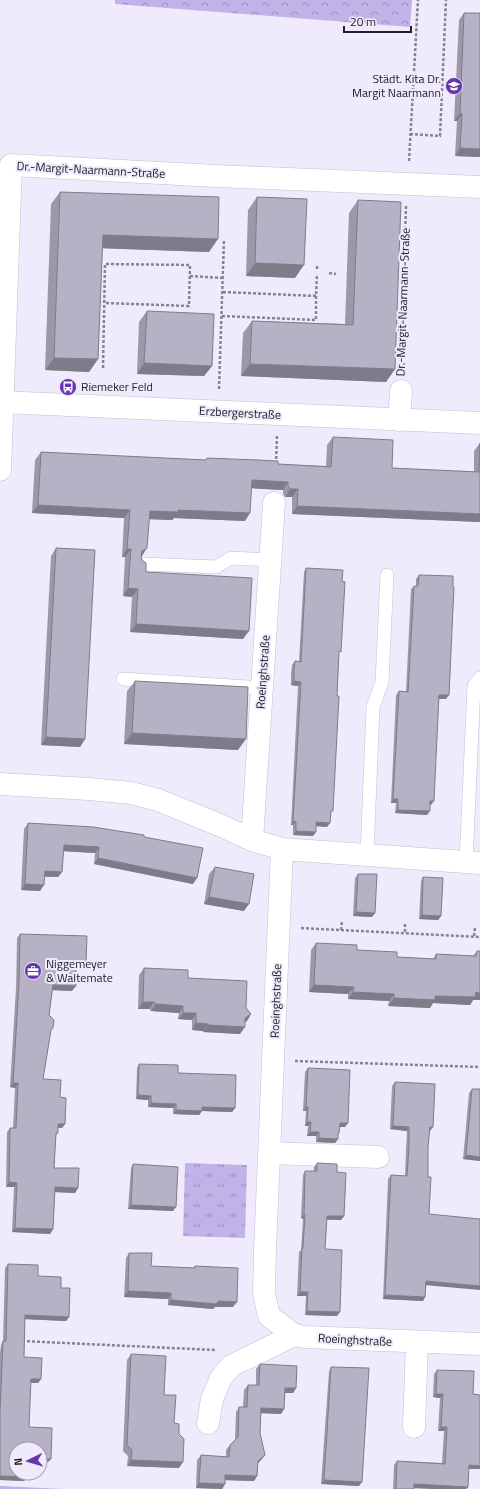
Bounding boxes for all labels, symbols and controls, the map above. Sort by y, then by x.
scale bar [344,8,411,34]
text: 20 m [350,12,376,31]
place label: Städt. Kita Dr. Margit Naarmann [352,69,441,102]
school or university icon: Städt. Kita Dr. Margit Naarmann [444,76,464,96]
street label: Dr.-Margit-Naarmann-Straße [16,156,166,183]
street label: Dr.-Margit-Naarmann-Straße [390,227,415,377]
bus stop icon: Riemeker Feld [58,377,78,397]
place label: Riemeker Feld [81,377,153,396]
street label: Erzbergerstraße [199,401,281,424]
street label: Roeinghstraße [250,634,275,710]
place label: Niggemeyer & Waltemate [46,954,113,987]
office icon: Niggemeyer & Waltemate [23,961,43,981]
street label: Roeinghstraße [265,964,286,1038]
street label: Roeinghstraße [317,1328,393,1351]
north arrow [8,1441,48,1481]
text: N [10,1457,26,1466]

